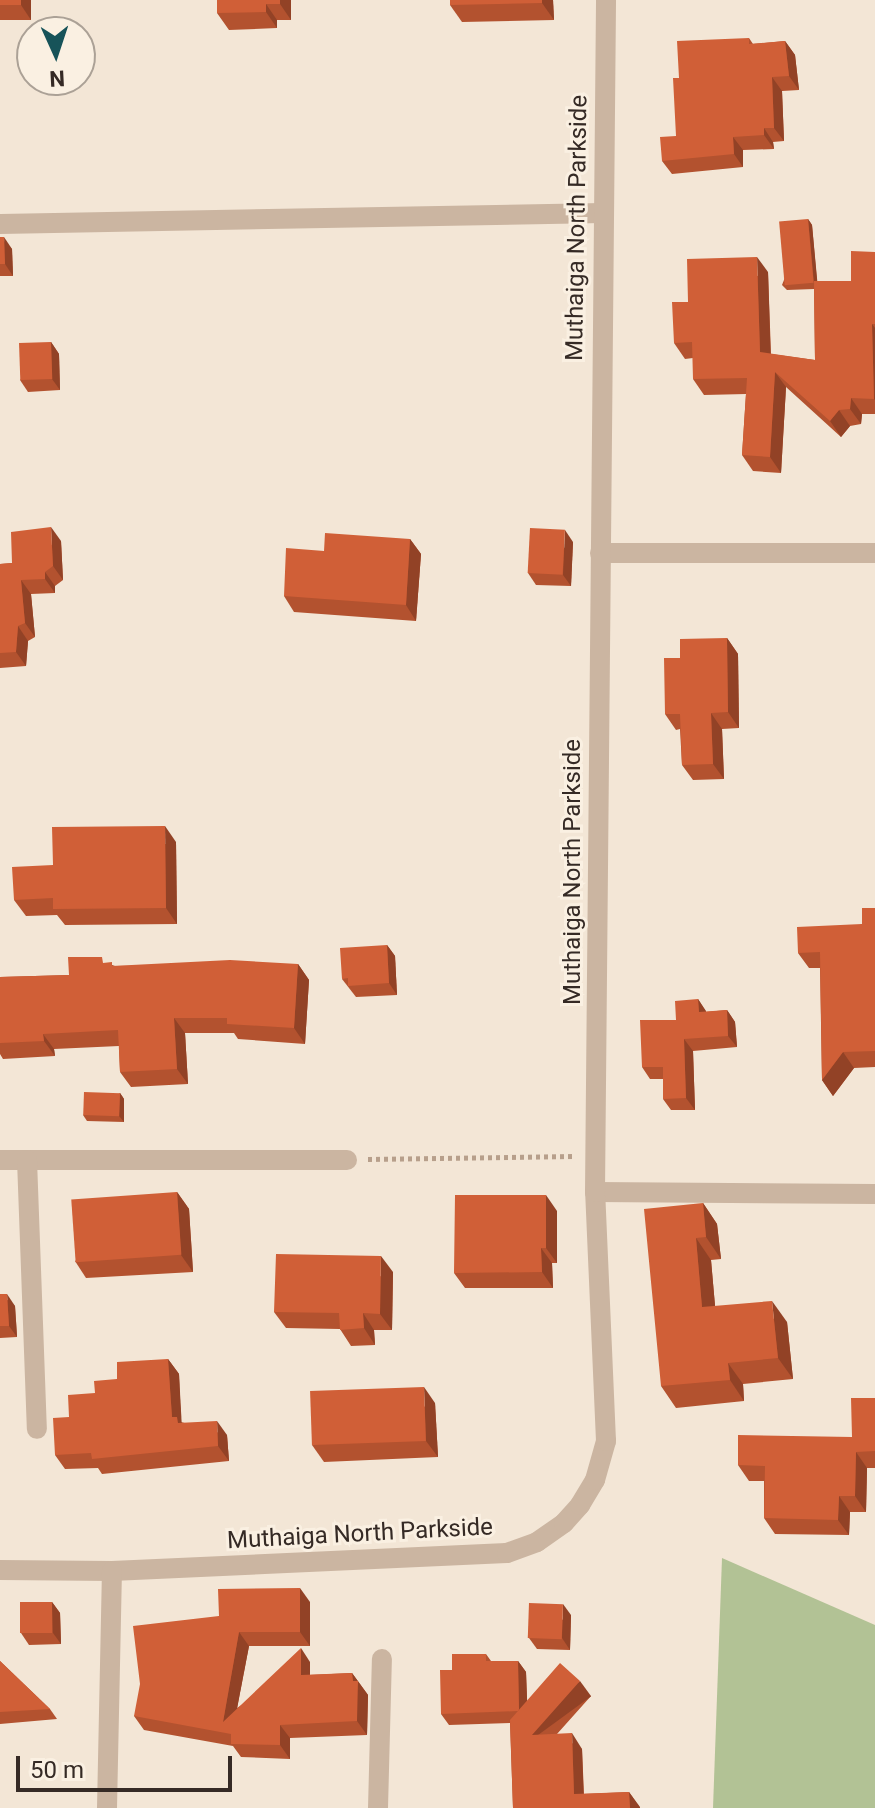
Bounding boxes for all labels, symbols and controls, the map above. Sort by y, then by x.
north arrow [16,16,96,96]
text: N [49,66,66,91]
street label: Muthaiga North Parkside [560,95,594,361]
street label: Muthaiga North Parkside [559,739,587,1005]
street label: Muthaiga North Parkside [226,1513,494,1555]
scale bar [20,1740,236,1790]
text: 50 m [30,1756,84,1784]

